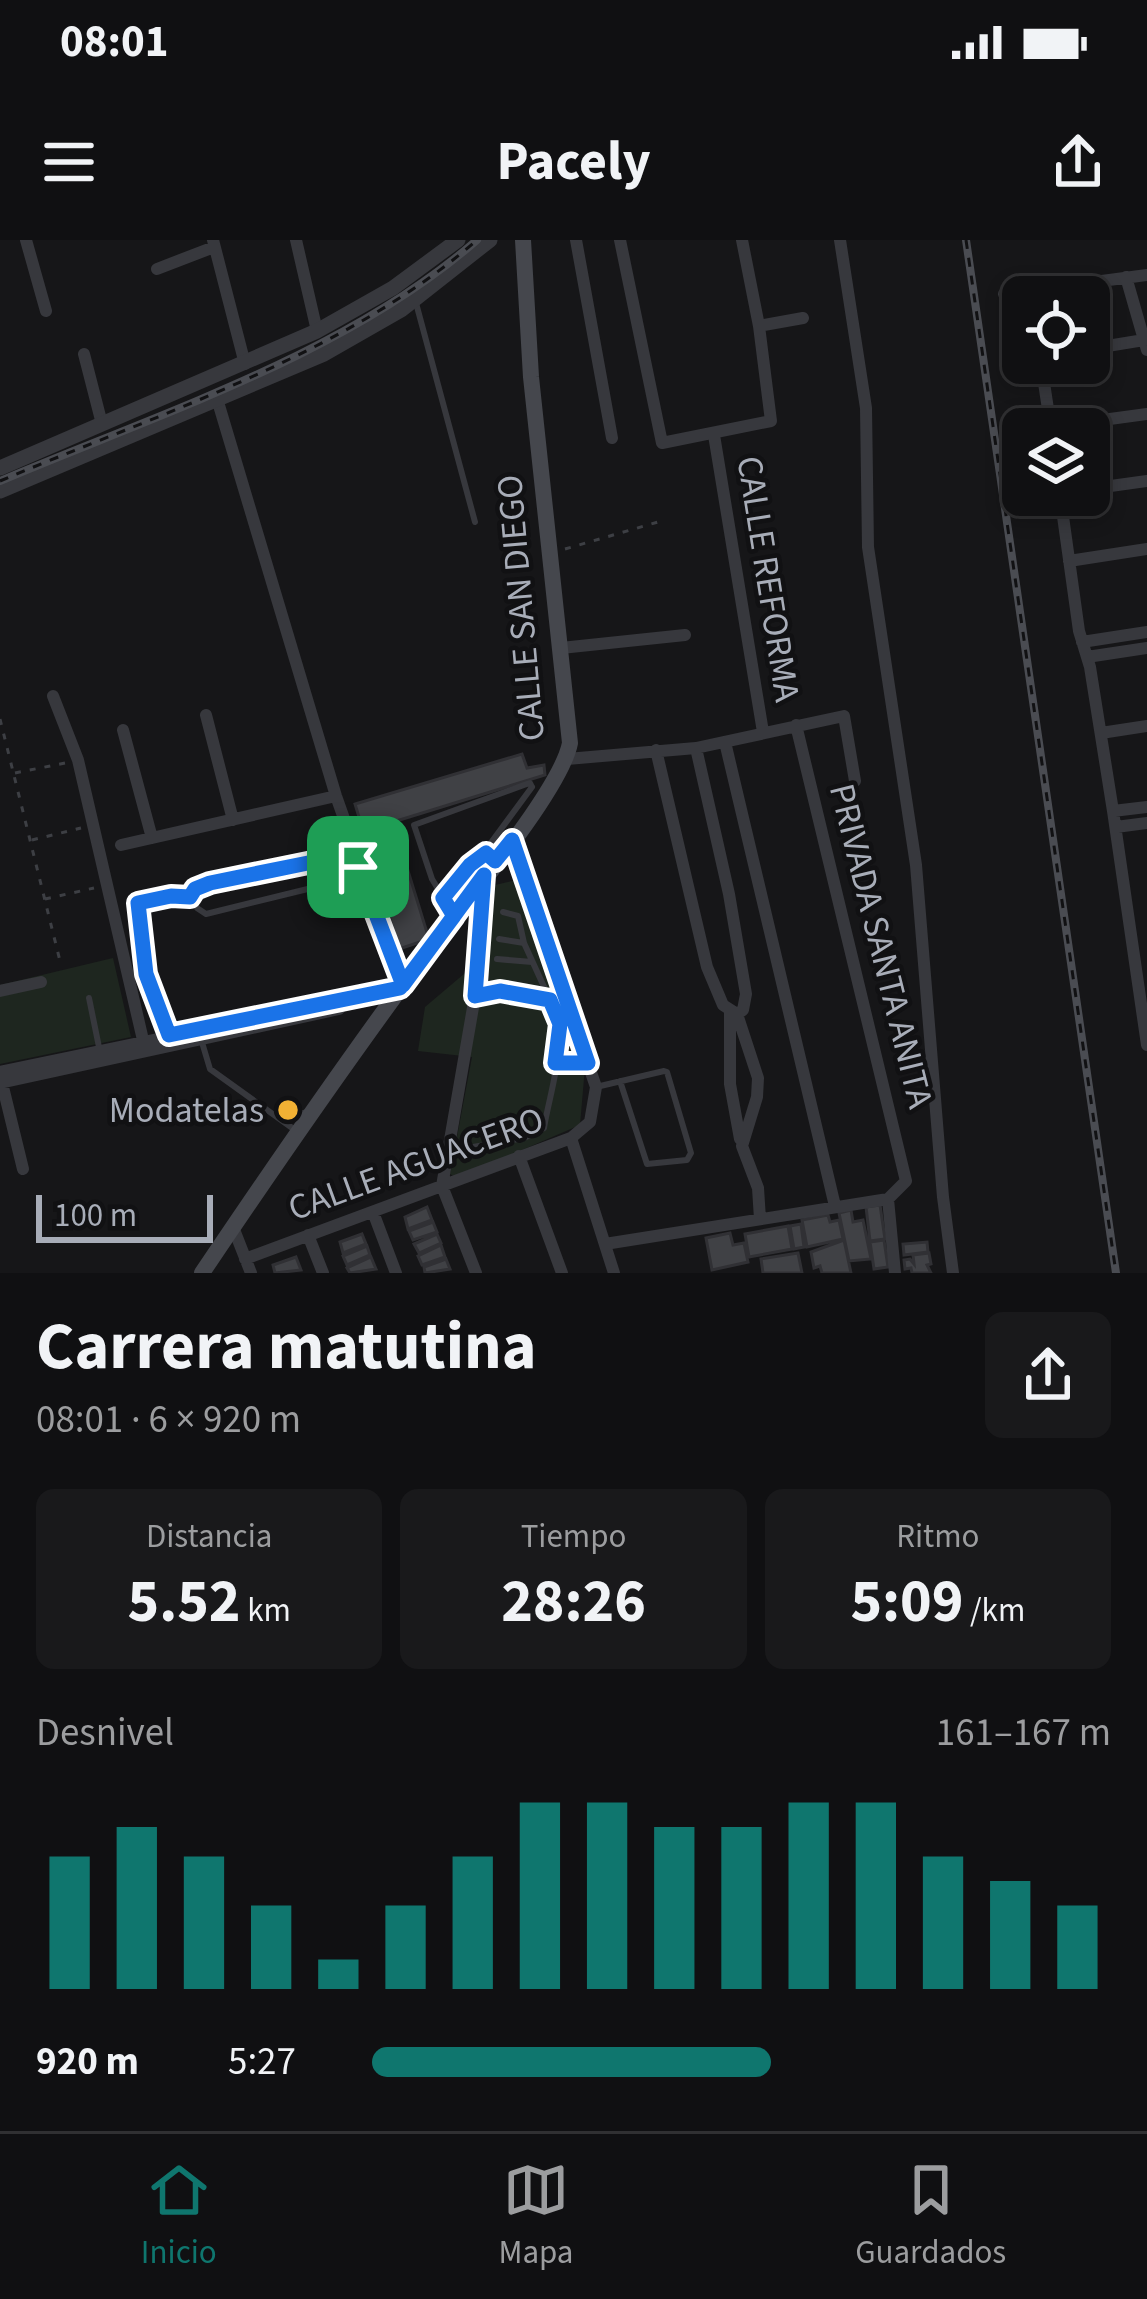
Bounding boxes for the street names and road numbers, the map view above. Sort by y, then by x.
street label: CALLE REFORMA [723,452,813,706]
street label: CALLE SAN DIEGO [484,473,558,743]
street label: PRIVADA SANTA ANITA [816,778,946,1114]
street label: CALLE AGUACERO [281,1094,551,1234]

